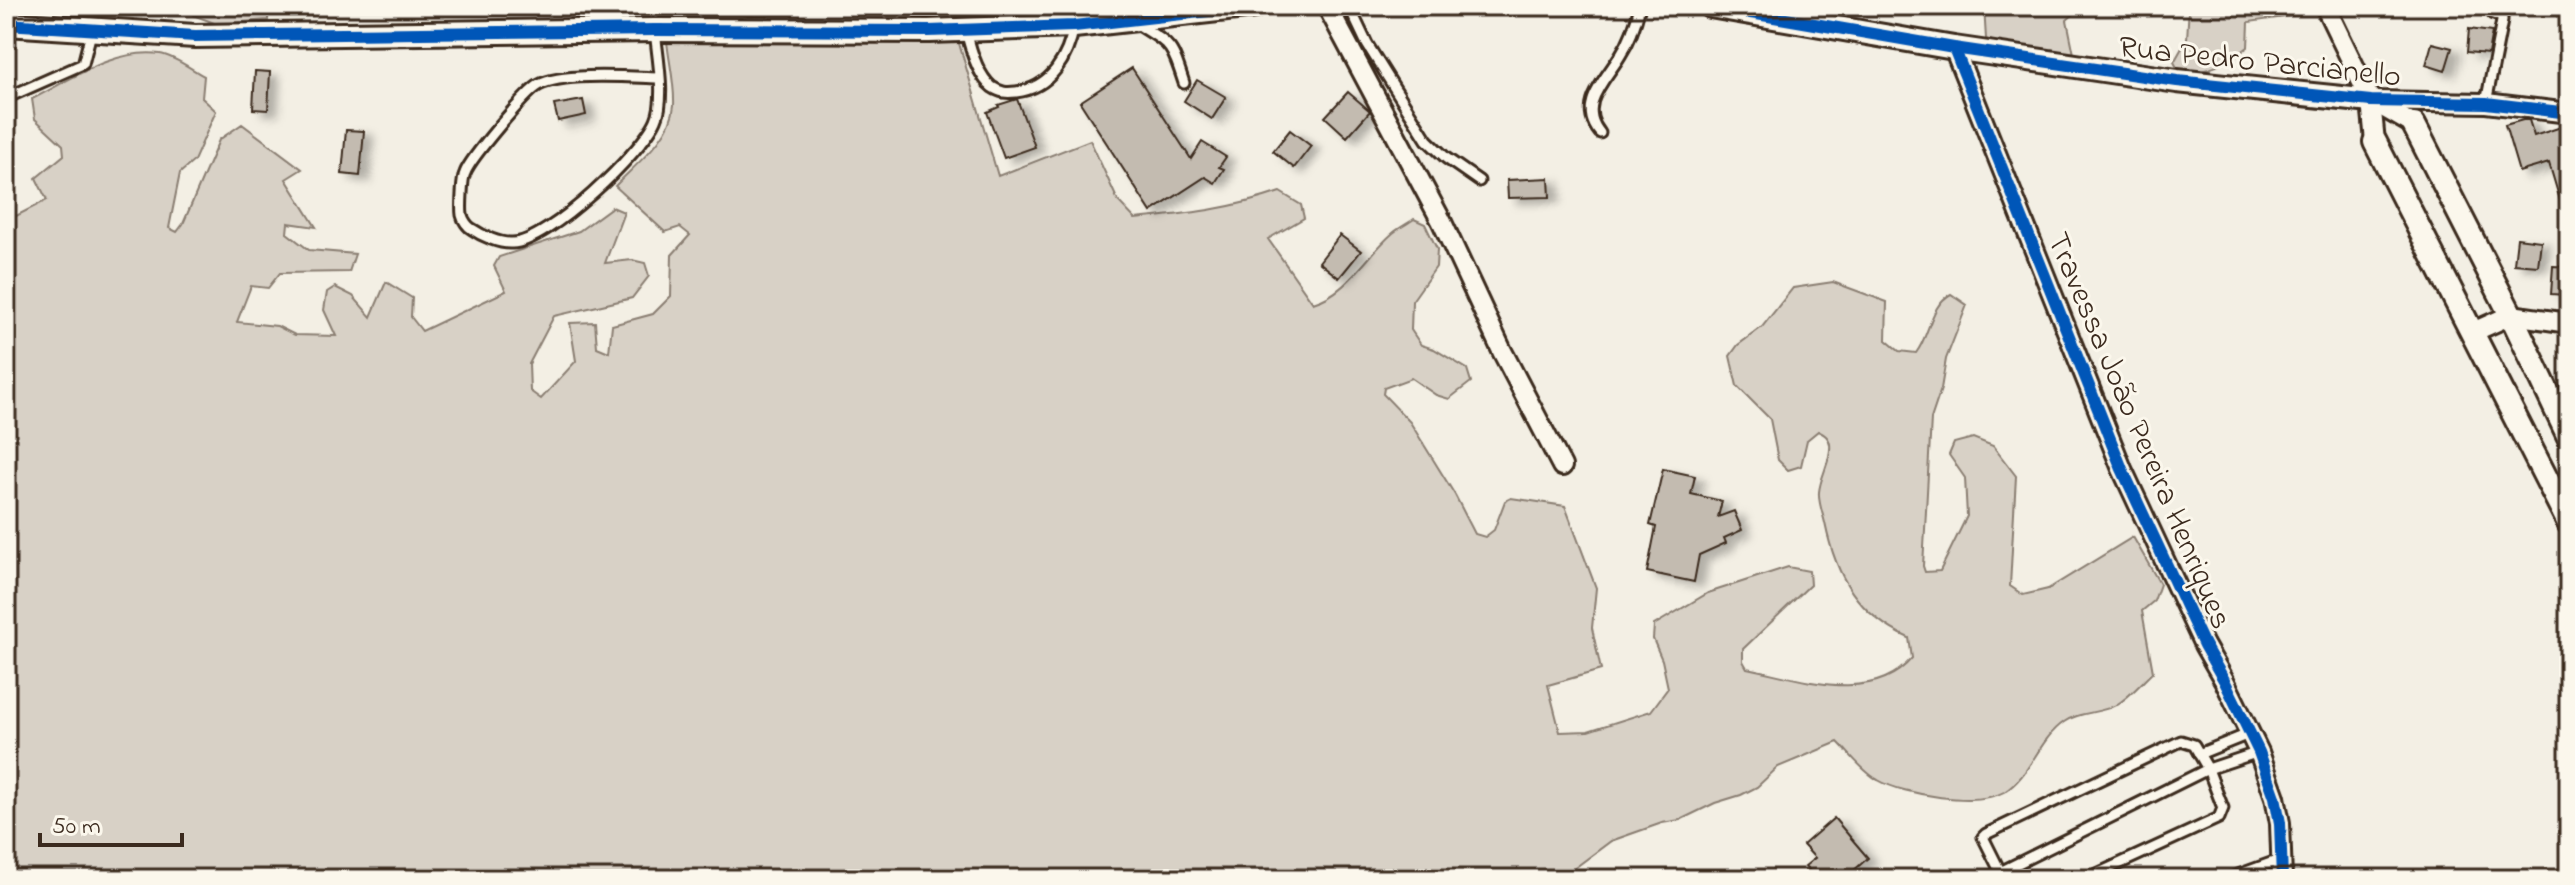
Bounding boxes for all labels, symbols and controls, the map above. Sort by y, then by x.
street label: Rua Pedro Parcianello [2116,25,2403,102]
street label: Travessa João Pereira Henriques [2033,226,2243,637]
scale bar [40,797,182,847]
text: 50 m [52,810,101,845]

